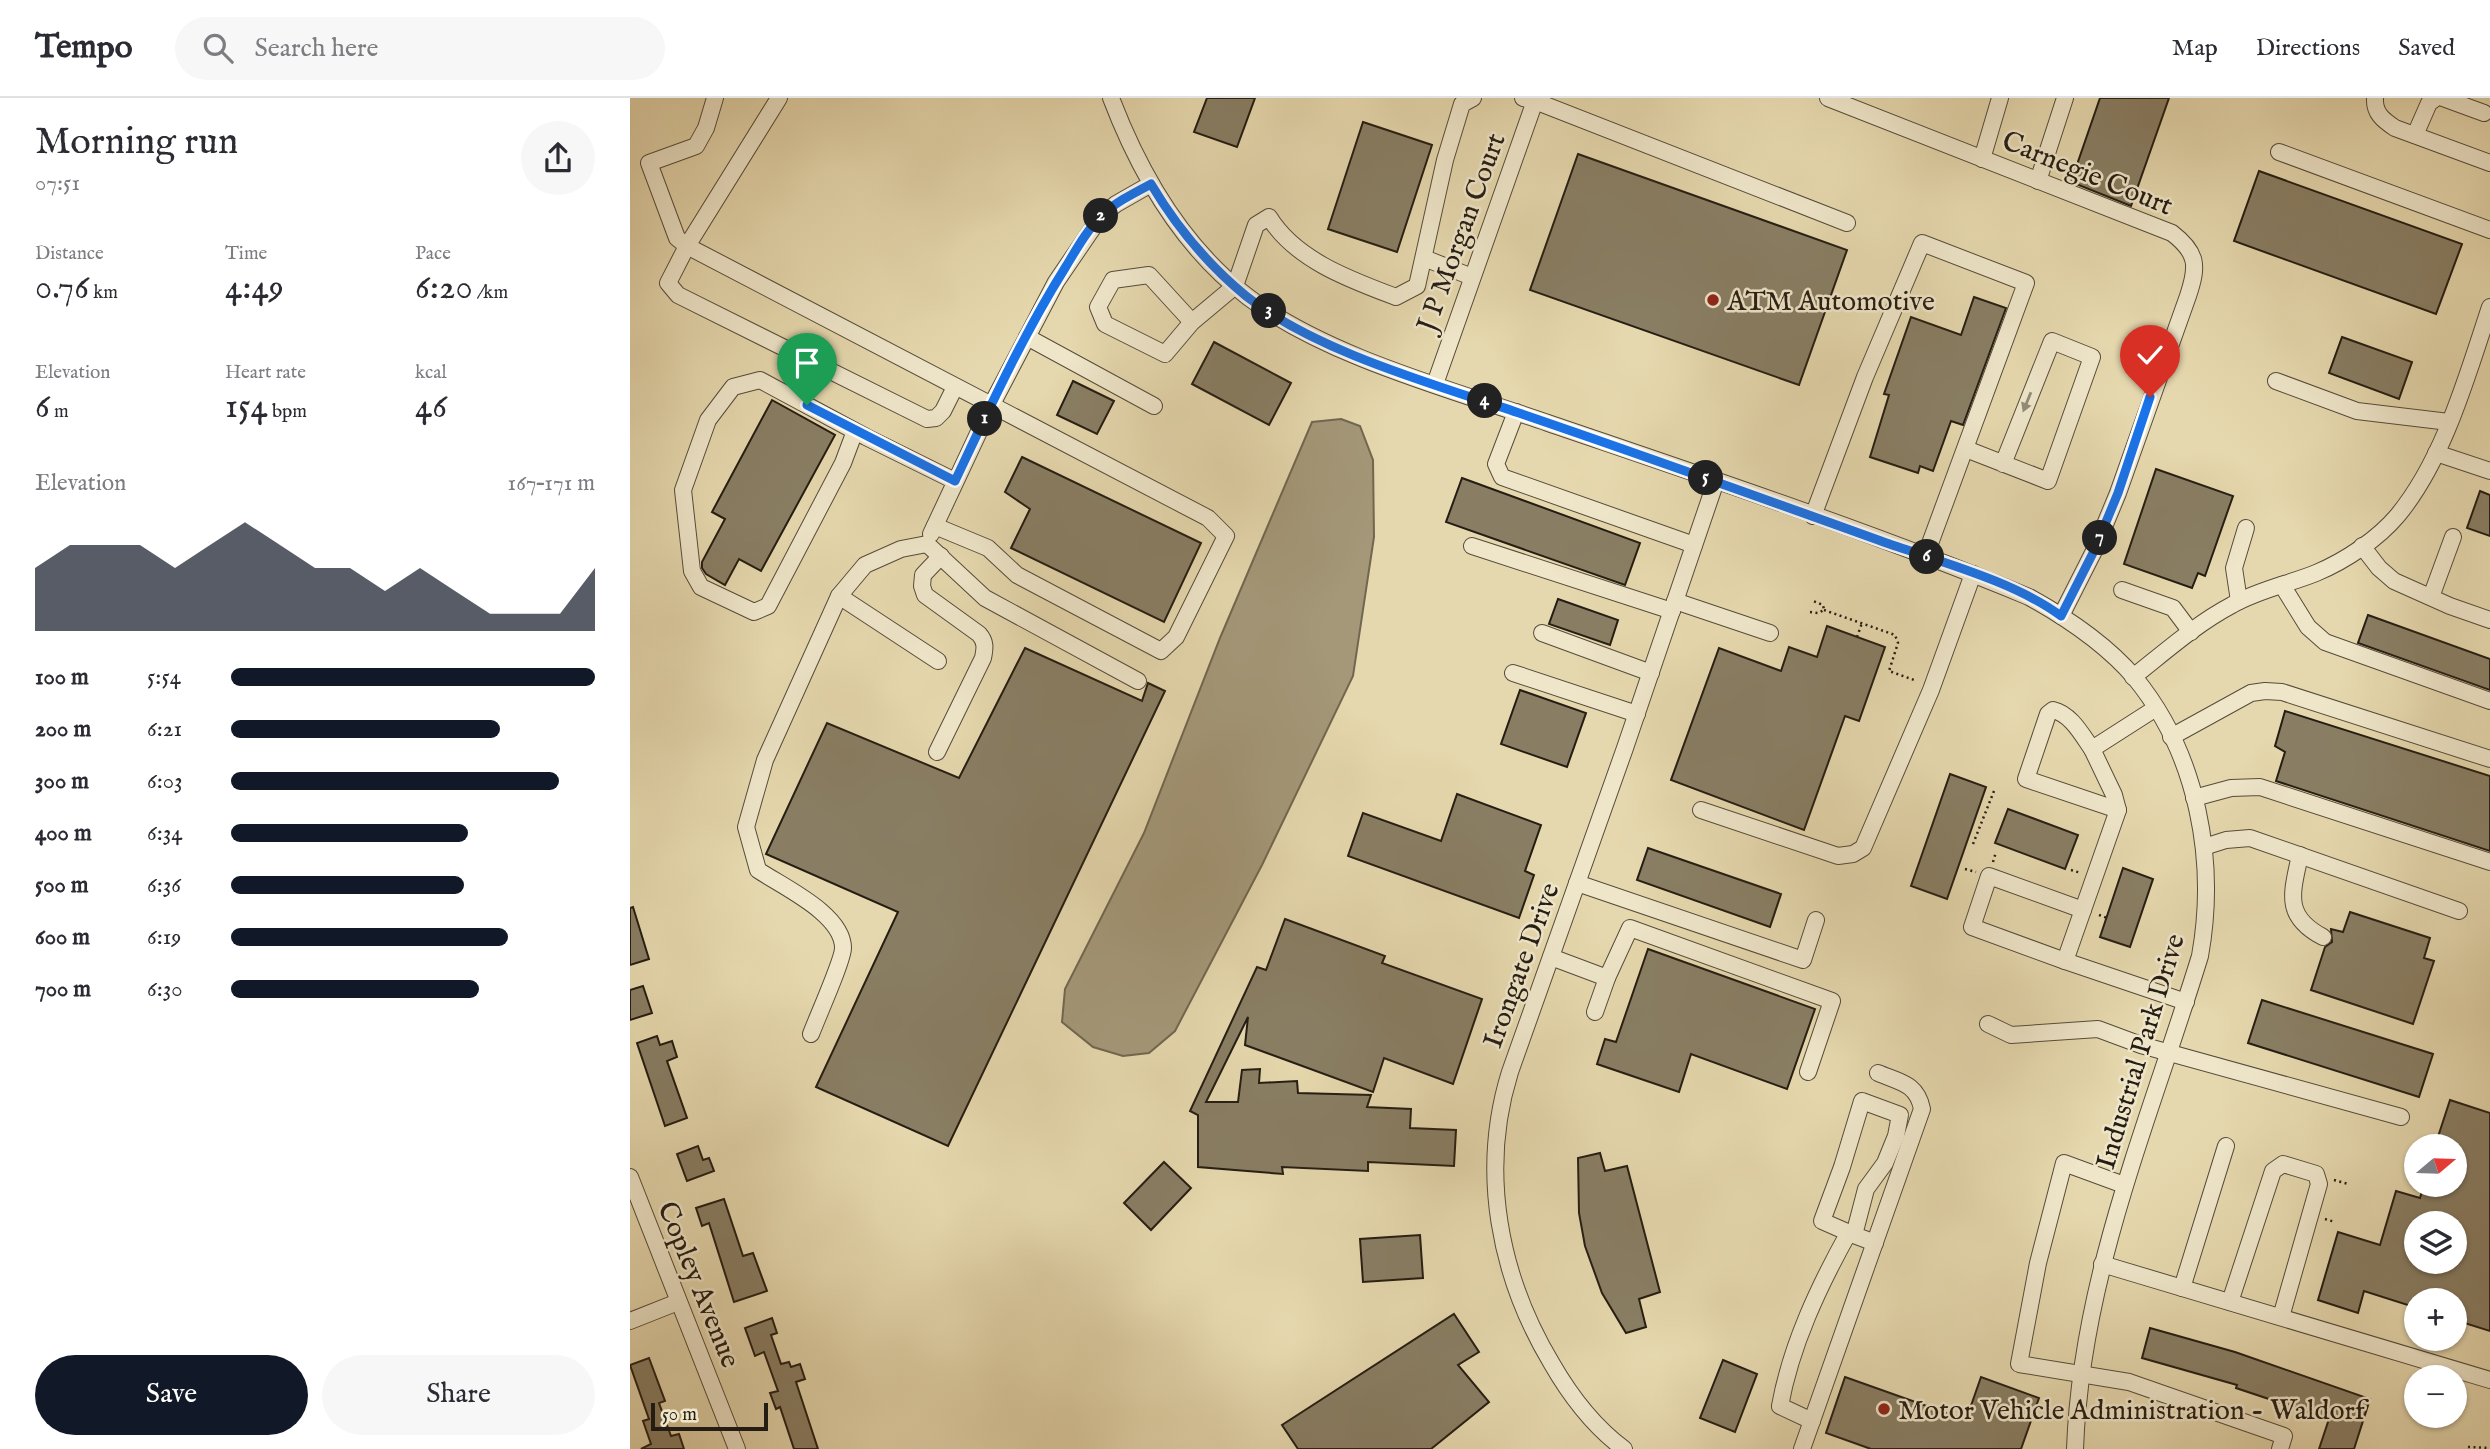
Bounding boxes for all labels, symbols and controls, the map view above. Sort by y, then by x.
search box [175,17,665,80]
text: Tempo [35,27,133,69]
icon: search [199,29,237,67]
text: Search here [255,32,378,65]
text: Map [2172,33,2218,64]
text: Directions [2256,33,2360,64]
text: Saved [2398,33,2455,64]
text: Morning run [35,119,238,167]
button: share [521,121,595,195]
street label: Carnegie Court [1997,124,2178,225]
street label: J P Morgan Court [1409,128,1515,340]
text: 07:51 [35,169,80,198]
pin: 2 [1084,198,1119,234]
text: 2 [1096,203,1105,227]
text: Distance [35,242,104,266]
text: Time [225,242,267,266]
text: Pace [415,242,451,266]
text: 0.76 [35,266,89,311]
text: 4:49 [225,266,284,311]
text: 6:20 [415,266,473,311]
text: km [89,281,118,305]
text: /km [473,281,508,305]
place label: ATM Automotive [1726,285,1935,320]
marker: ATM Automotive [1705,292,1721,308]
pin: 3 [1252,294,1286,328]
text: 3 [1265,298,1272,322]
pin [2120,325,2180,397]
pin [777,333,837,405]
icon: check [2131,336,2169,374]
icon: arrive [788,344,826,382]
text: Elevation [35,361,110,385]
text: Heart rate [225,361,306,385]
text: kcal [415,361,447,385]
pin: 4 [1468,384,1502,418]
text: 6 [35,385,50,430]
text: 154 [225,385,268,430]
text: 46 [415,385,447,430]
text: 4 [1480,388,1489,412]
one-way arrow [2022,392,2033,413]
text: m [50,400,69,424]
text: bpm [268,400,307,424]
pin: 1 [968,402,1002,436]
text: 1 [981,406,988,430]
pin: 5 [1688,460,1724,496]
text: 5 [1702,465,1709,489]
text: Elevation [35,469,126,498]
text: 167–171 m [508,469,595,498]
pin: 7 [2082,520,2118,556]
text: 7 [2095,525,2104,549]
pin: 6 [1910,540,1944,574]
text: 6 [1922,544,1931,568]
text: 100 m [35,663,89,692]
text: 5:54 [147,663,181,692]
text: 200 m [35,715,91,744]
text: 6:21 [147,715,182,744]
text: 300 m [35,767,89,796]
text: 6:03 [147,767,183,796]
text: 400 m [35,819,92,848]
text: 6:34 [147,819,183,848]
text: 500 m [35,871,89,900]
text: 6:36 [147,871,181,900]
street label: Irongate Drive [1476,878,1568,1053]
text: 600 m [35,923,90,952]
text: 6:19 [147,923,181,952]
street label: Industrial Park Drive [2089,930,2194,1174]
text: 700 m [35,975,91,1004]
text: 6:30 [147,975,183,1004]
north arrow [2404,1134,2468,1197]
map controls [2404,1134,2467,1428]
street label: Copley Avenue [648,1197,747,1373]
button: layers [2404,1211,2467,1274]
button: + [2404,1288,2467,1351]
button: Save [35,1355,308,1435]
button: Share [322,1355,595,1435]
button: − [2404,1365,2467,1428]
place label: Motor Vehicle Administration - Waldorf [1898,1394,2370,1429]
scale bar [651,1400,768,1432]
marker: Motor Vehicle Administration - Waldorf [1876,1401,1892,1417]
text: 50 m [662,1403,697,1427]

